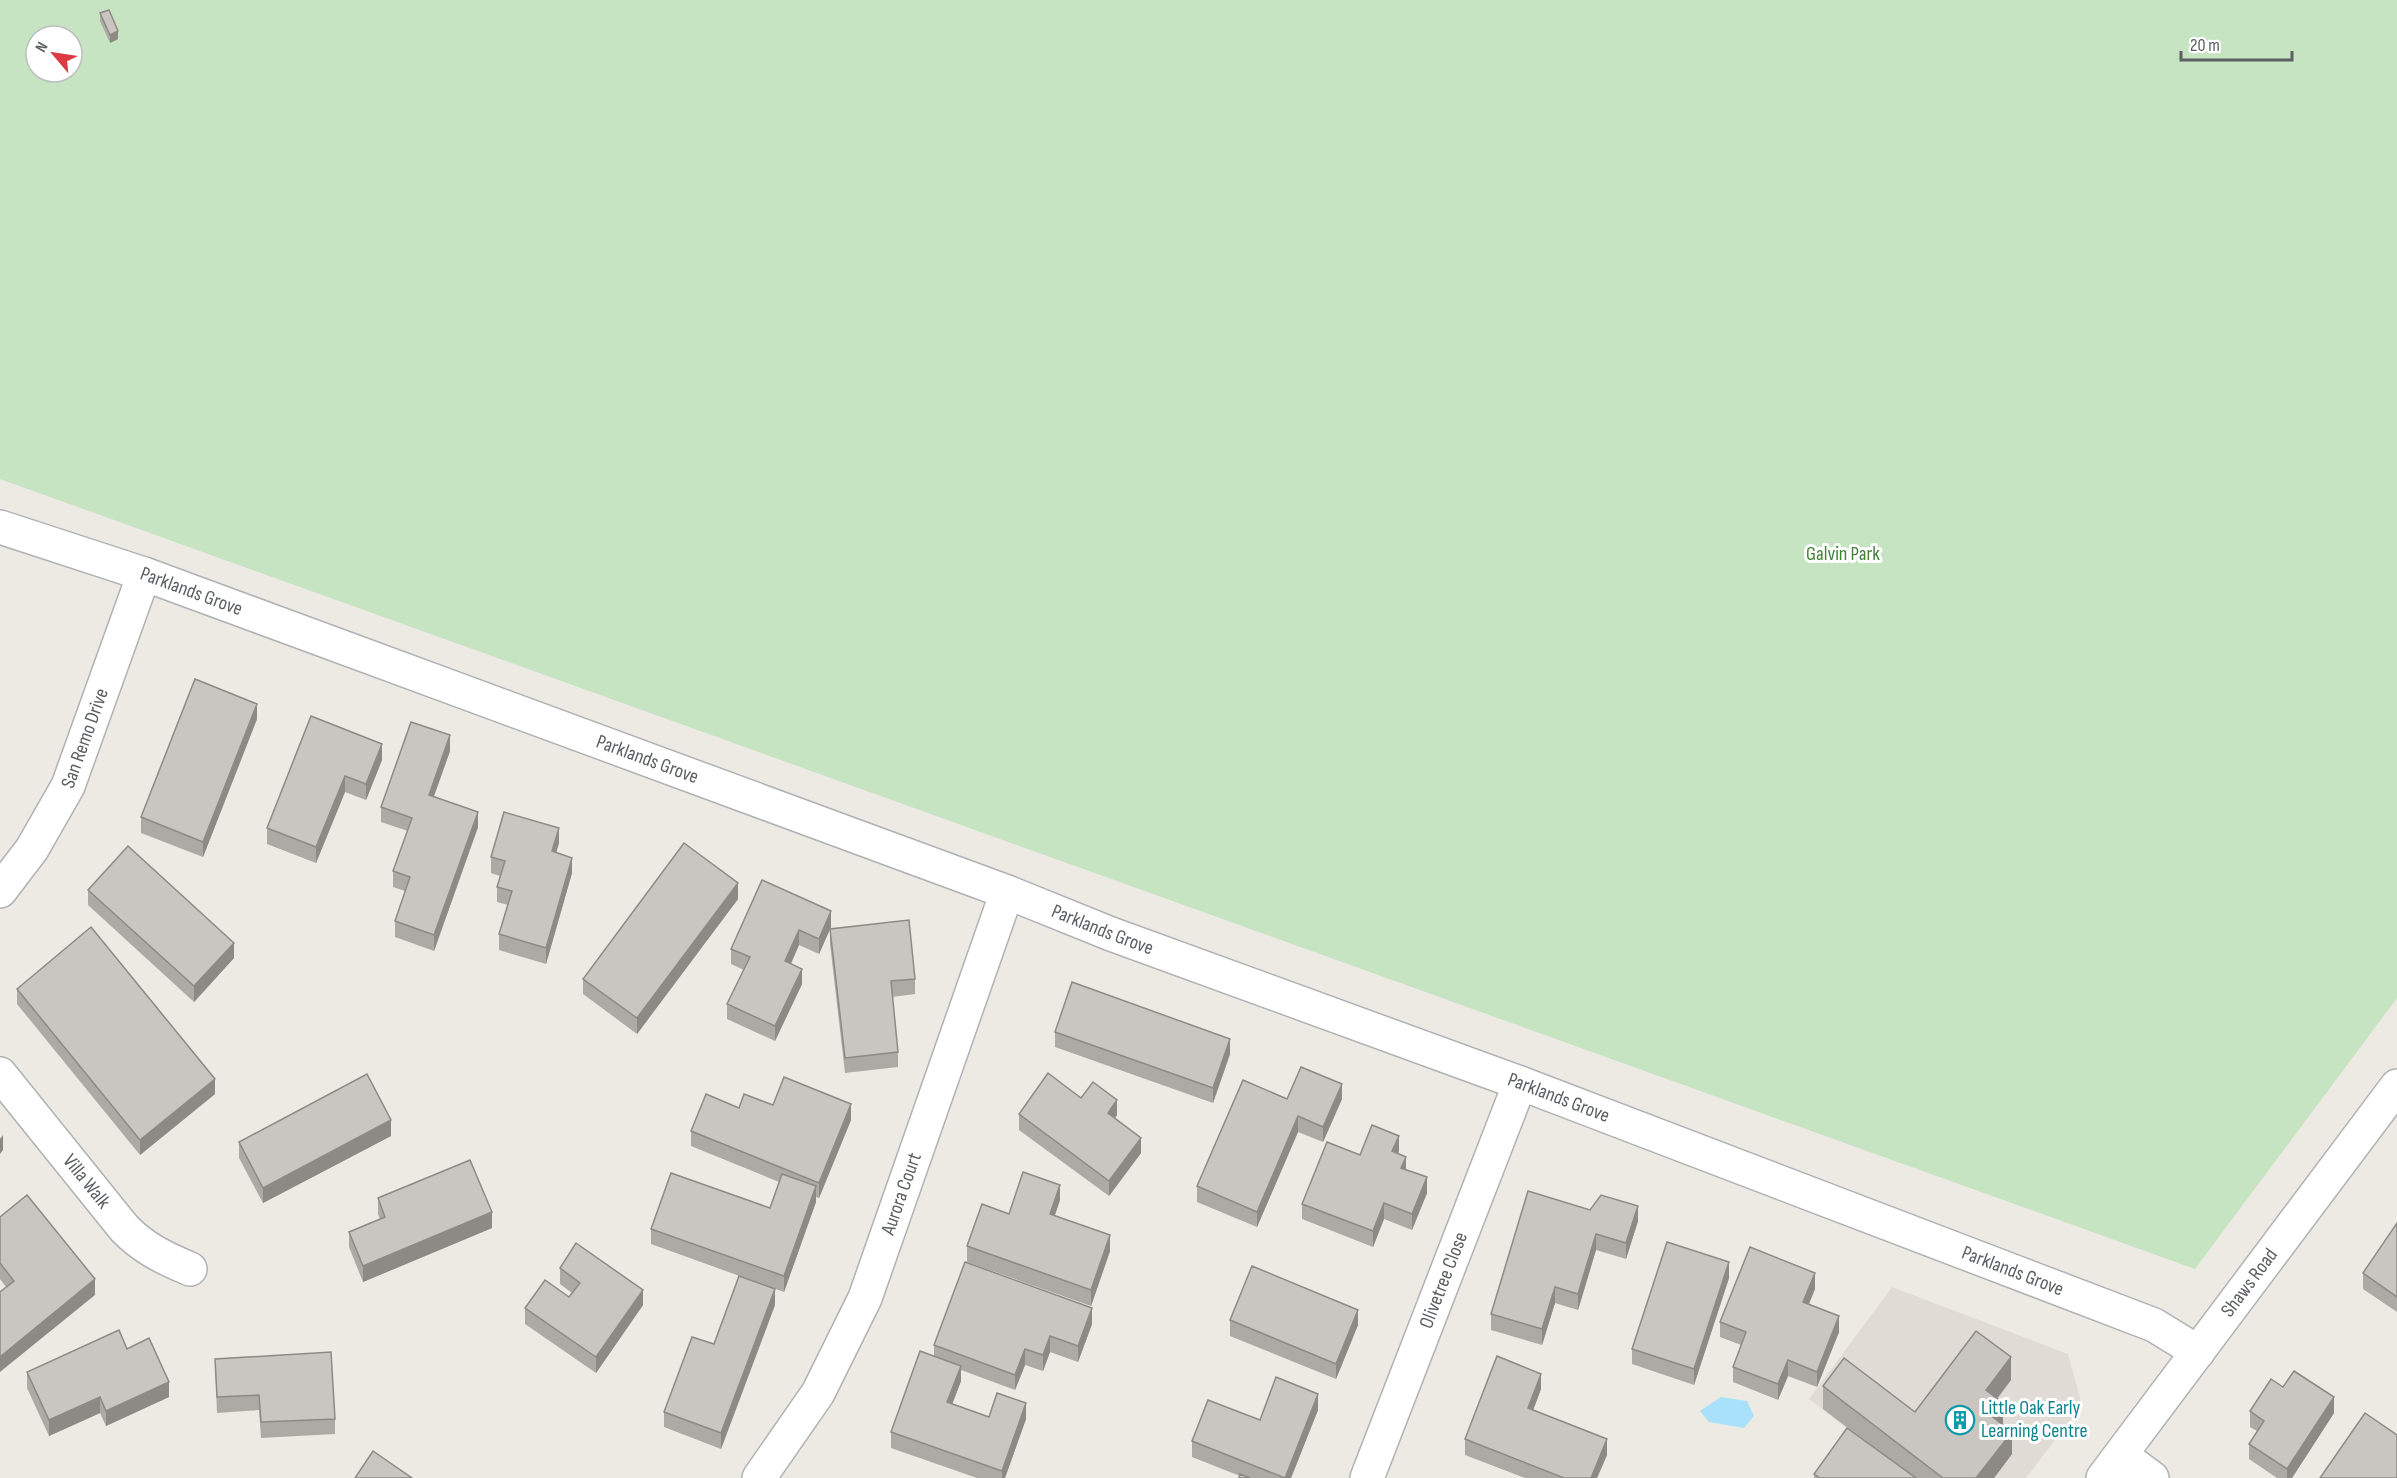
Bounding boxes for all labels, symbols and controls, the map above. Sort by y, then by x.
north arrow [24,24,84,84]
scale bar [2181,24,2292,62]
text: 20 m [2190,35,2220,56]
text: N [32,39,53,56]
park label: Galvin Park [1806,542,1880,566]
street label: Parklands Grove [137,562,246,621]
street label: San Remo Drive [56,685,114,792]
street label: Parklands Grove [593,730,702,789]
street label: Parklands Grove [1048,899,1157,960]
street label: Parklands Grove [1504,1068,1613,1128]
street label: Aurora Court [876,1149,927,1239]
street label: Villa Walk [58,1150,116,1214]
street label: Olivetree Close [1414,1229,1473,1332]
street label: Parklands Grove [1958,1241,2067,1301]
street label: Shaws Road [2216,1244,2283,1322]
place label: Little Oak Early Learning Centre [1981,1396,2087,1443]
building icon: Little Oak Early Learning Centre [1944,1404,1976,1436]

